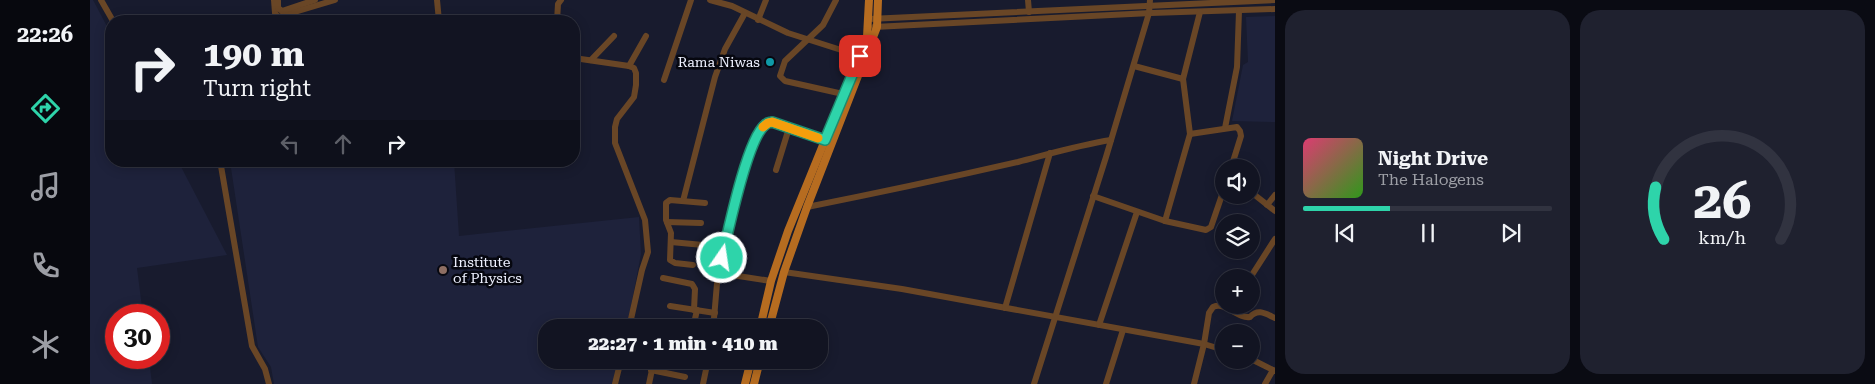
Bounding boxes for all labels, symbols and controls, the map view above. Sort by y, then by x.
text: 22:26 [17,22,73,47]
text: 190 m [203,34,304,75]
icon: right [120,35,185,100]
pin [839,35,881,77]
icon: arrive [846,42,874,70]
place label: Rama Niwas [678,54,760,70]
marker: Rama Niwas [764,56,776,68]
text: Turn right [203,76,311,101]
icon: directions [28,91,63,126]
icon: left [276,130,304,158]
icon: ahead [329,130,357,158]
icon: right [382,130,410,158]
text: Night Drive [1378,147,1488,170]
map controls [1215,159,1260,369]
button: sound [1215,159,1260,204]
icon: music [28,169,63,204]
text: The Halogens [1378,170,1484,189]
text: 26 [1693,170,1752,231]
button: layers [1215,214,1260,259]
icon: previous [1331,219,1359,247]
icon: pause [1414,219,1442,247]
icon: next [1497,219,1525,247]
text: km/h [1699,227,1747,248]
position arrow [695,231,747,283]
icon: phone [28,248,63,283]
place label: Institute of Physics [453,254,522,286]
marker: Institute of Physics [437,264,449,276]
button: + [1215,269,1260,314]
speed limit sign: 30 [105,304,170,369]
button: − [1215,324,1260,369]
icon: climate [28,327,63,362]
text: 22:27 · 1 min · 410 m [588,332,778,355]

